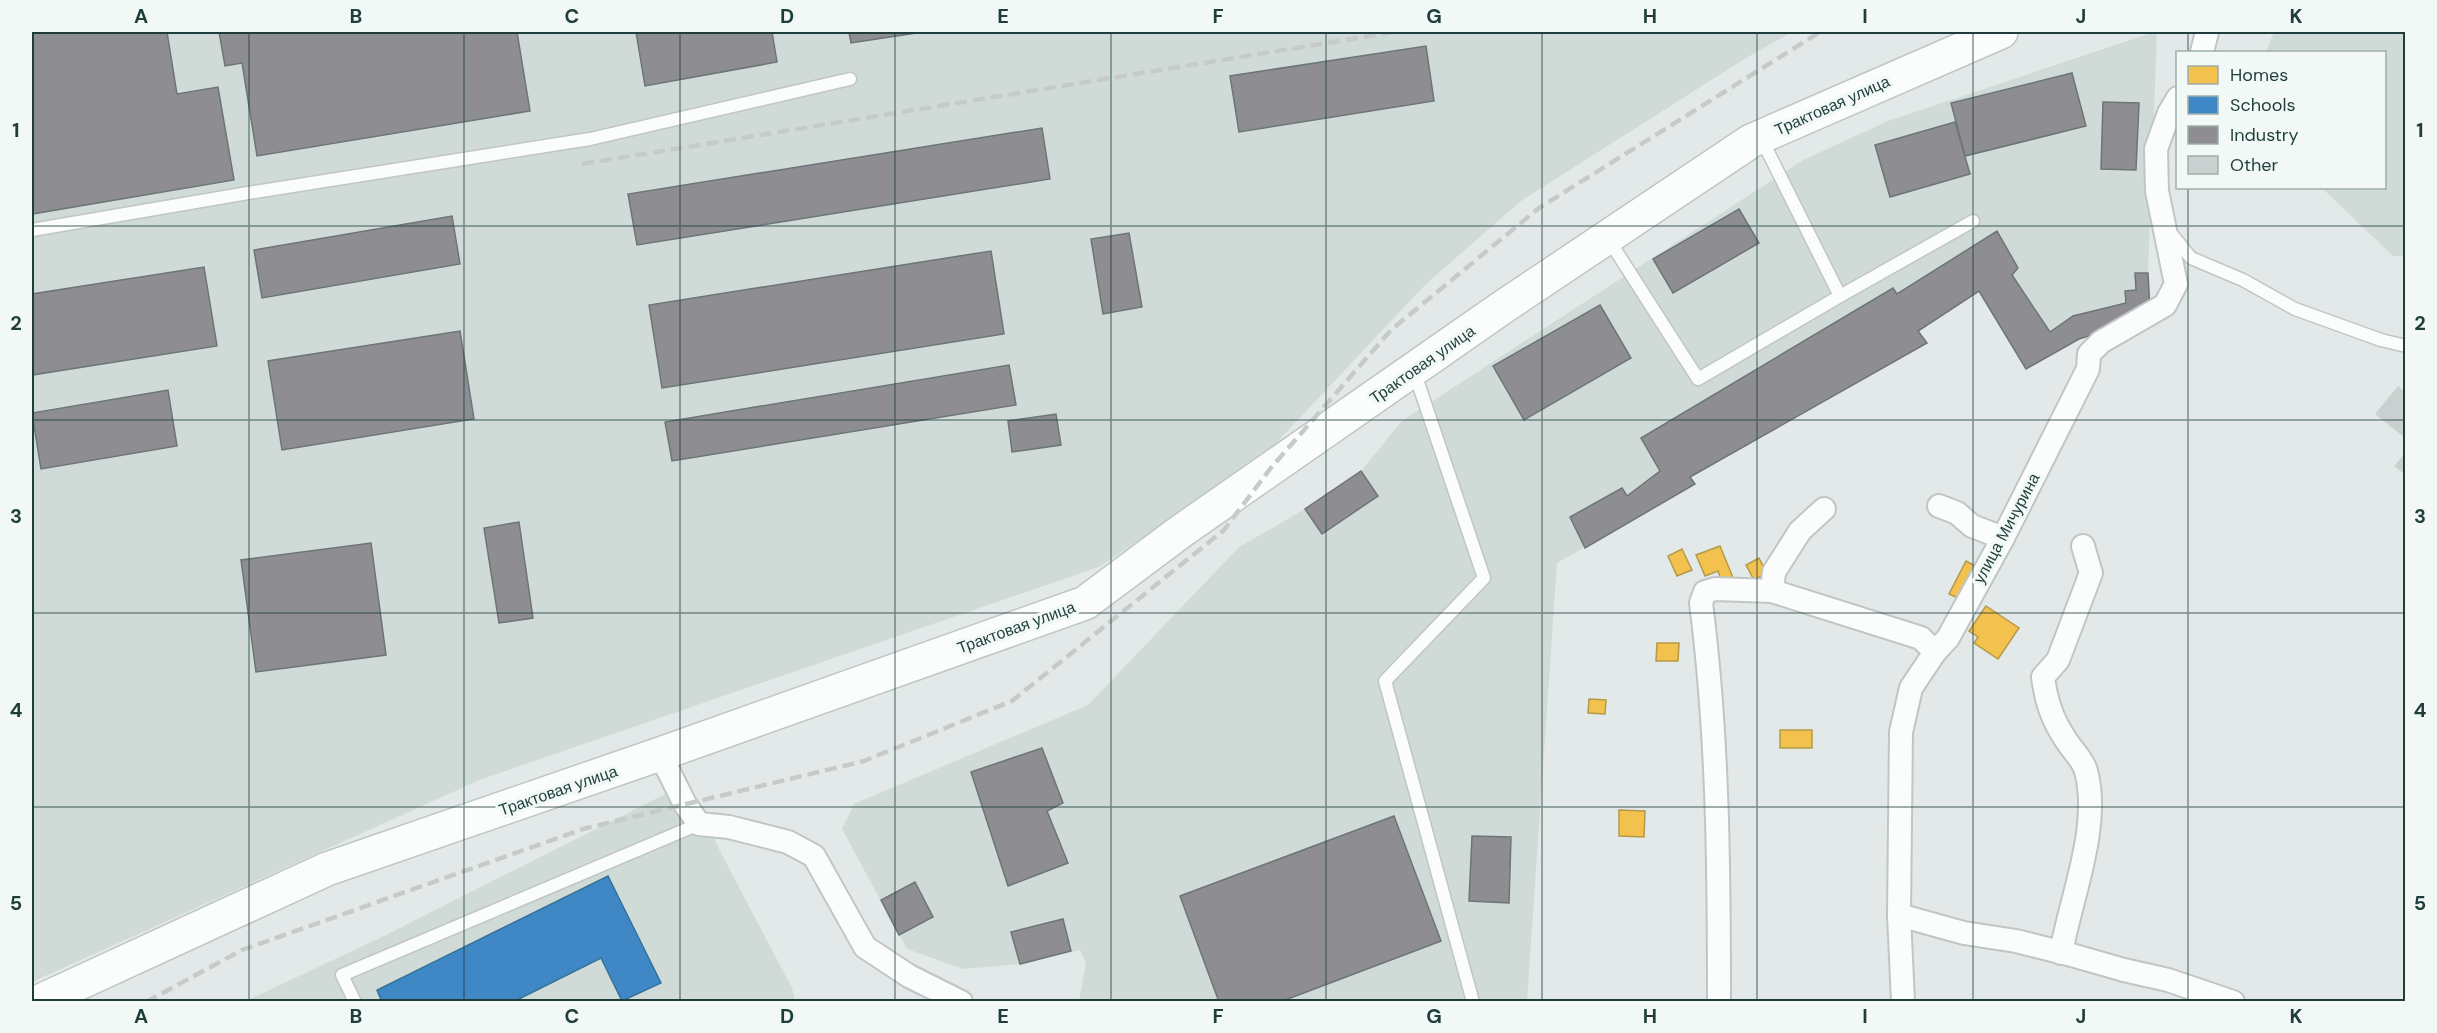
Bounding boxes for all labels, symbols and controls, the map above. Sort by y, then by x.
text: A [134,3,148,29]
text: B [350,3,362,29]
text: C [565,3,579,29]
text: D [780,3,794,29]
text: E [997,3,1009,29]
text: F [1212,3,1224,29]
text: G [1426,3,1442,29]
text: H [1643,3,1657,29]
text: I [1862,3,1868,29]
text: J [2076,3,2086,29]
text: K [2289,3,2303,29]
legend [2176,51,2386,189]
text: Homes [2230,63,2288,87]
street label: Трактовая улица [1771,71,1893,140]
text: Schools [2230,93,2295,117]
text: 1 [12,117,20,143]
text: 1 [2416,117,2424,143]
text: Industry [2230,123,2299,147]
text: Other [2230,153,2279,177]
text: 2 [10,310,22,336]
text: 2 [2414,310,2426,336]
street label: Трактовая улица [1365,320,1479,409]
street label: улица Мичурина [1968,469,2044,587]
text: 3 [10,503,22,529]
text: 3 [2414,503,2426,529]
street label: Трактовая улица [954,596,1078,659]
text: 4 [10,697,23,723]
text: 4 [2414,697,2427,723]
street label: Трактовая улица [496,760,620,821]
text: 5 [10,890,22,916]
text: 5 [2414,890,2426,916]
text: A [134,1003,148,1029]
text: B [350,1003,362,1029]
text: C [565,1003,579,1029]
text: D [780,1003,794,1029]
text: E [997,1003,1009,1029]
text: F [1212,1003,1224,1029]
text: G [1426,1003,1442,1029]
text: H [1643,1003,1657,1029]
text: I [1862,1003,1868,1029]
text: J [2076,1003,2086,1029]
text: K [2289,1003,2303,1029]

